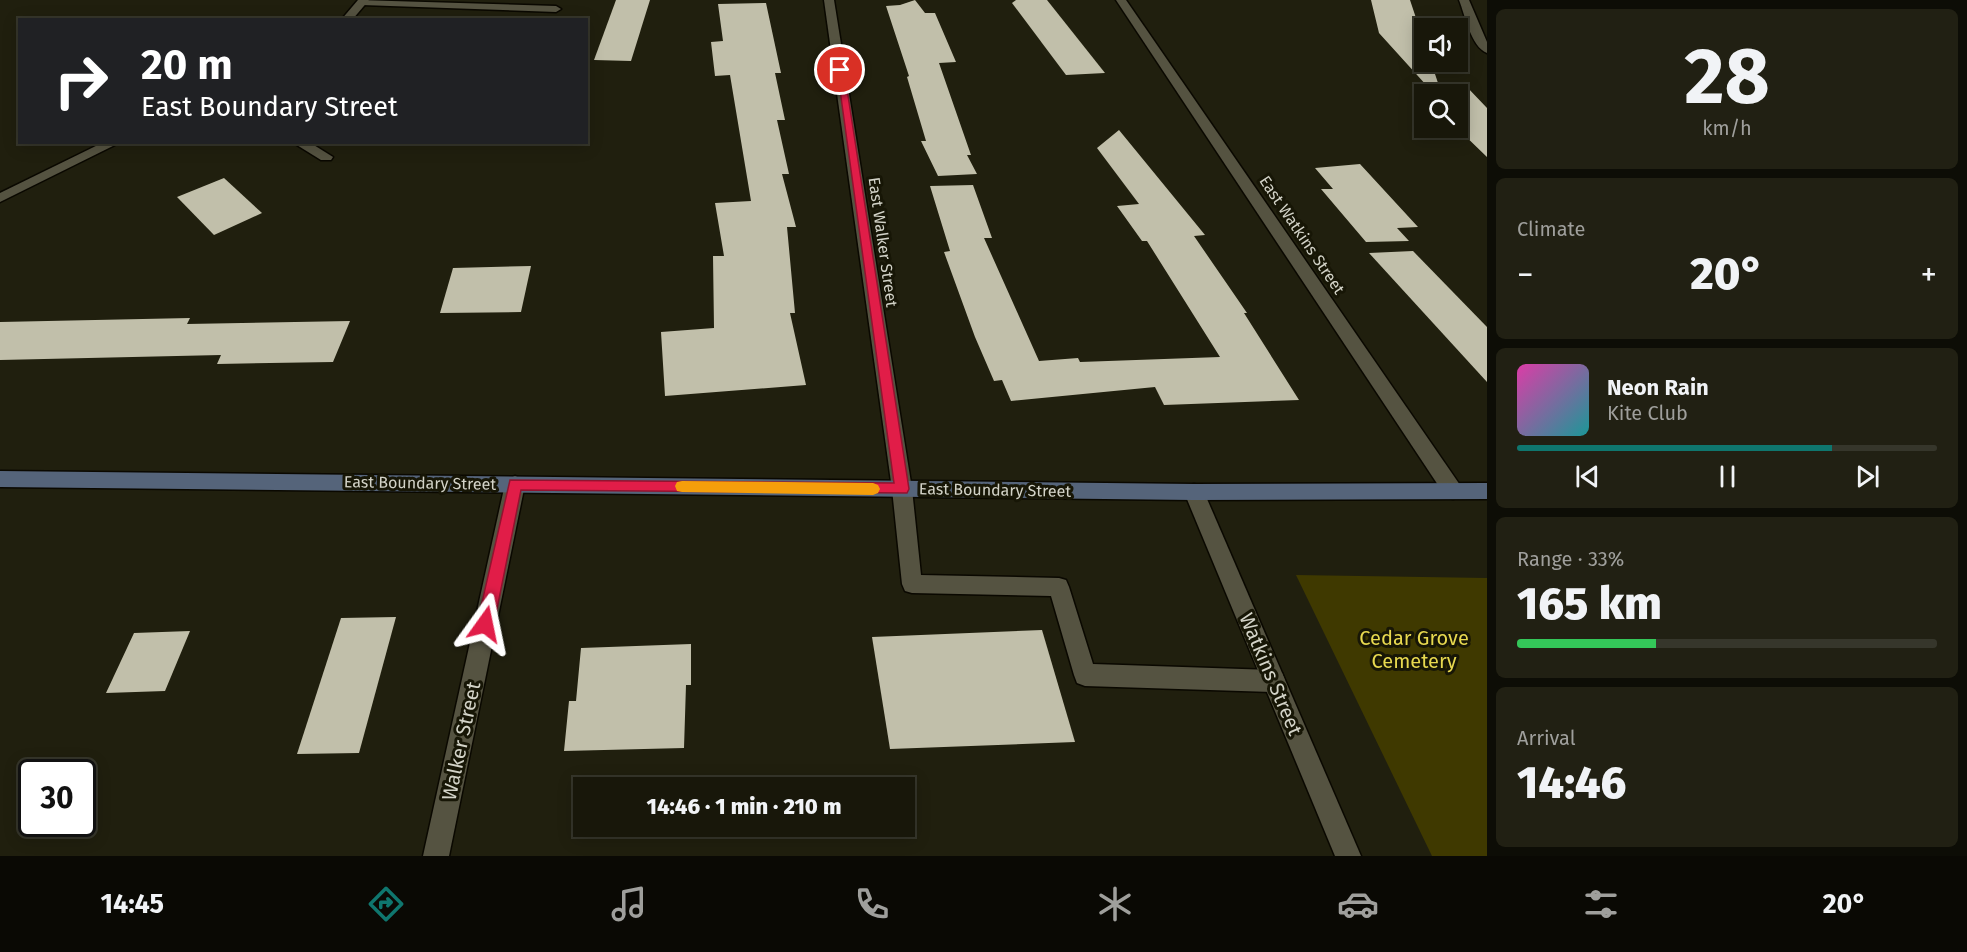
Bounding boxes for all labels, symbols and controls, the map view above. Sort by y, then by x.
map controls [1414,18,1468,138]
button: sound [1414,18,1468,72]
text: 28 [1684,30,1770,124]
text: 20 m [141,40,233,90]
icon: right [42,42,120,120]
pin [814,44,865,95]
icon: arrive [823,53,856,86]
button: search [1414,84,1468,138]
text: East Boundary Street [141,91,398,123]
text: km/h [1702,116,1752,140]
street label: East Watkins Street [1255,172,1349,298]
street label: East Walker Street [864,176,902,308]
text: Climate [1517,217,1585,241]
text: 20° [1690,247,1764,301]
text: − [1517,255,1534,295]
text: + [1921,255,1937,295]
text: Neon Rain [1607,374,1709,401]
text: Kite Club [1607,401,1688,425]
icon: previous [1571,460,1604,493]
icon: pause [1711,460,1744,493]
icon: next [1851,460,1884,493]
street label: East Boundary Street [344,472,496,494]
street label: East Boundary Street [919,479,1071,501]
text: Range · 33% [1517,547,1624,571]
text: 165 km [1517,577,1662,631]
position arrow [453,592,517,656]
street label: Watkins Street [1234,609,1308,739]
park label: Cedar Grove Cemetery [1359,626,1469,673]
street label: Walker Street [437,679,485,803]
text: Arrival [1517,726,1576,750]
text: 14:46 [1517,756,1626,810]
speed limit sign: 30 [18,759,96,837]
text: 14:46 · 1 min · 210 m [647,793,841,820]
icon: directions [365,883,407,925]
icon: music [608,883,650,925]
icon: phone [851,883,893,925]
icon: climate [1094,883,1136,925]
icon: car [1337,883,1379,925]
icon: filters [1580,883,1622,925]
text: 14:45 [100,888,164,920]
text: 20° [1823,888,1866,920]

